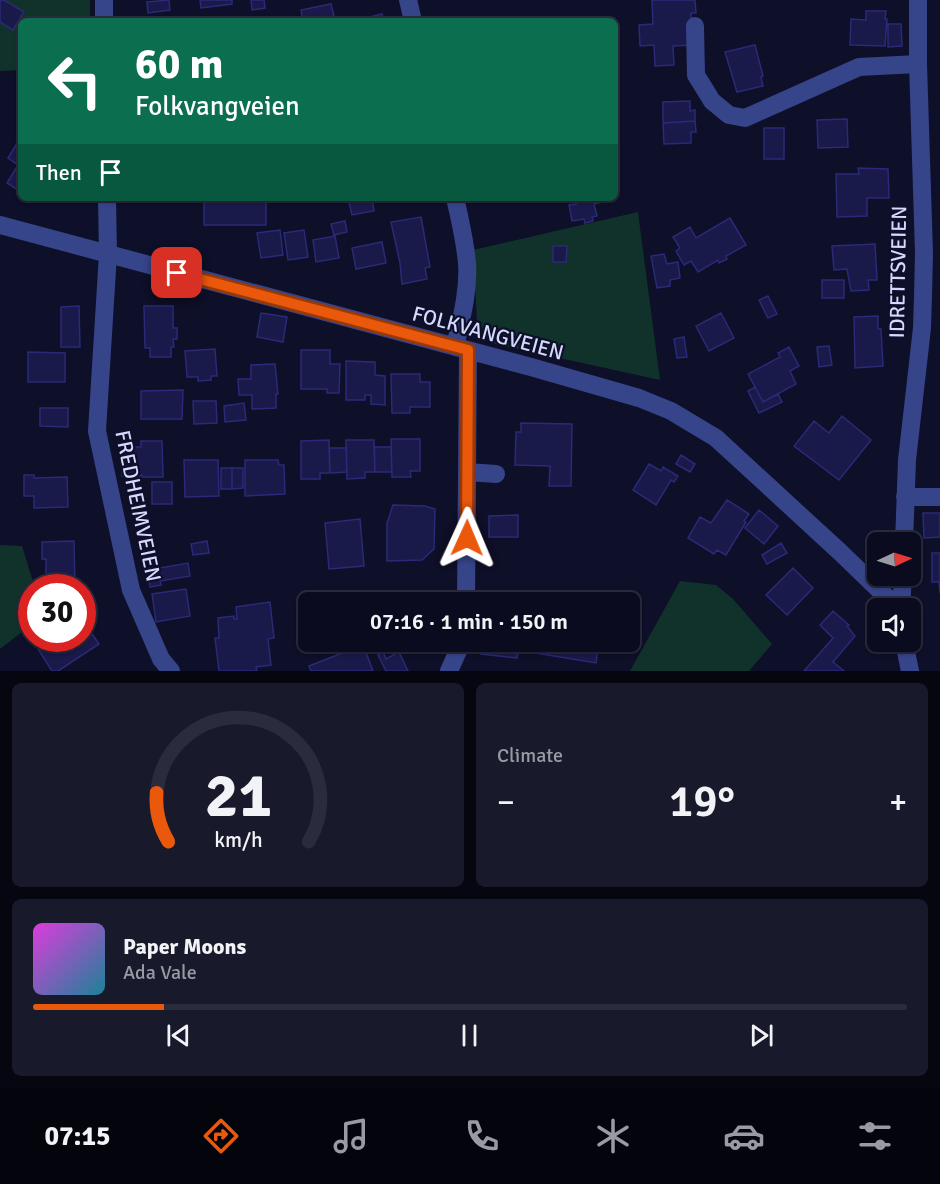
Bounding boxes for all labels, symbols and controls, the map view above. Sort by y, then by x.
text: 60 m [135,39,224,90]
icon: left [36,42,114,120]
text: Folkvangveien [135,90,300,123]
icon: arrive [94,156,127,189]
text: Then [36,159,82,186]
street label: IDRETTSVEIEN [884,205,912,339]
pin [151,247,202,298]
icon: arrive [160,256,193,289]
street label: FOLKVANGVEIEN [409,300,567,366]
street label: FREDHEIMVEIEN [109,428,167,584]
position arrow [435,506,499,570]
north arrow [867,532,921,586]
map controls [867,532,921,652]
speed limit sign: 30 [18,574,96,652]
button: sound [867,598,921,652]
text: 07:16 · 1 min · 150 m [370,608,568,635]
text: Climate [497,743,563,768]
text: 21 [204,757,272,834]
text: 19° [669,774,735,829]
text: − [497,782,515,823]
text: + [889,782,907,823]
text: km/h [214,827,262,853]
text: Paper Moons [123,933,246,960]
text: Ada Vale [123,960,197,985]
icon: previous [162,1019,195,1052]
icon: pause [453,1019,486,1052]
icon: next [745,1019,778,1052]
icon: directions [200,1115,242,1157]
icon: music [330,1115,372,1157]
icon: phone [461,1115,503,1157]
icon: climate [592,1115,634,1157]
icon: car [723,1115,765,1157]
icon: filters [854,1115,896,1157]
text: 07:15 [44,1120,111,1153]

